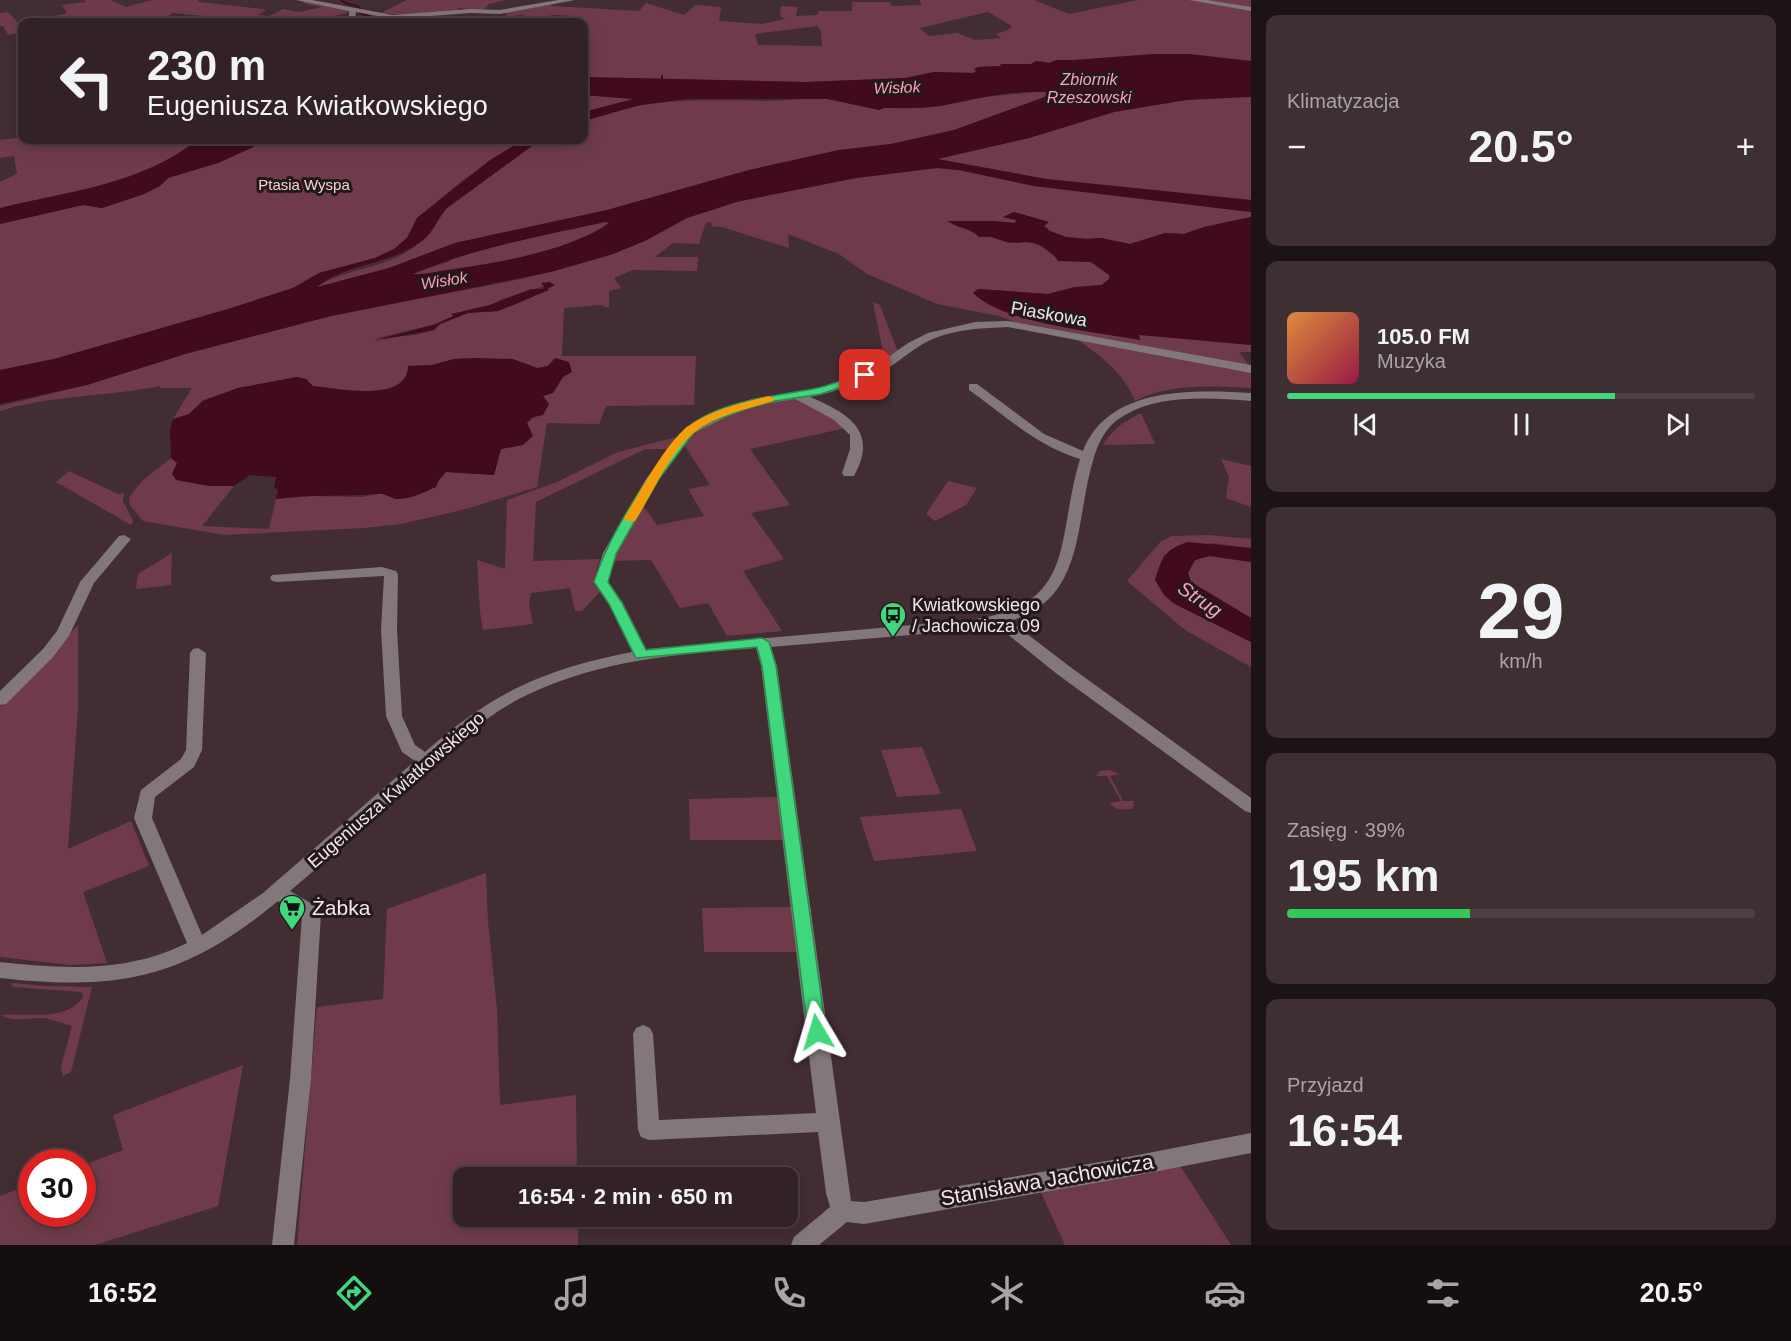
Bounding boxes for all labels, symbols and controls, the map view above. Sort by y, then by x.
icon: left [48,42,126,120]
text: 230 m [147,42,266,89]
water label: Zbiornik Rzeszowski [1047,71,1132,106]
water label: Wisłok [873,78,922,97]
text: Klimatyzacja [1287,90,1399,112]
text: Eugeniusza Kwiatkowskiego [147,91,488,121]
text: 20.5° [1468,121,1574,172]
text: − [1287,128,1306,165]
text: + [1736,128,1755,165]
park label: Ptasia Wyspa [258,176,350,193]
water label: Wisłok [420,268,470,293]
street label: Piaskowa [1009,297,1090,331]
text: 105.0 FM [1377,324,1470,349]
pin [839,349,890,400]
text: Muzyka [1377,350,1446,372]
icon: arrive [848,358,881,391]
icon: previous [1349,408,1382,441]
icon: pause [1505,408,1538,441]
icon: next [1661,408,1694,441]
text: 29 [1478,567,1564,655]
water label: Strug [1174,577,1226,621]
place label: Kwiatkowskiego / Jachowicza 09 [912,595,1040,636]
bus stop icon: Kwiatkowskiego / Jachowicza 09 [878,600,908,638]
text: km/h [1499,650,1543,672]
street label: Eugeniusza Kwiatkowskiego [304,708,488,872]
text: Zasięg · 39% [1287,819,1405,841]
text: 195 km [1287,850,1440,901]
supermarket icon: Żabka [277,893,307,931]
place label: Żabka [312,896,371,919]
position arrow [785,1000,849,1064]
text: Przyjazd [1287,1074,1364,1096]
text: 16:54 [1287,1105,1402,1156]
speed limit sign: 30 [18,1149,96,1227]
street label: Stanisława Jachowicza [939,1149,1156,1210]
text: 16:54 · 2 min · 650 m [518,1184,733,1209]
icon: directions [333,1272,375,1314]
icon: music [551,1272,593,1314]
icon: phone [768,1272,810,1314]
icon: climate [986,1272,1028,1314]
icon: car [1204,1272,1246,1314]
icon: filters [1422,1272,1464,1314]
text: 16:52 [88,1278,157,1308]
text: 20.5° [1640,1278,1703,1308]

